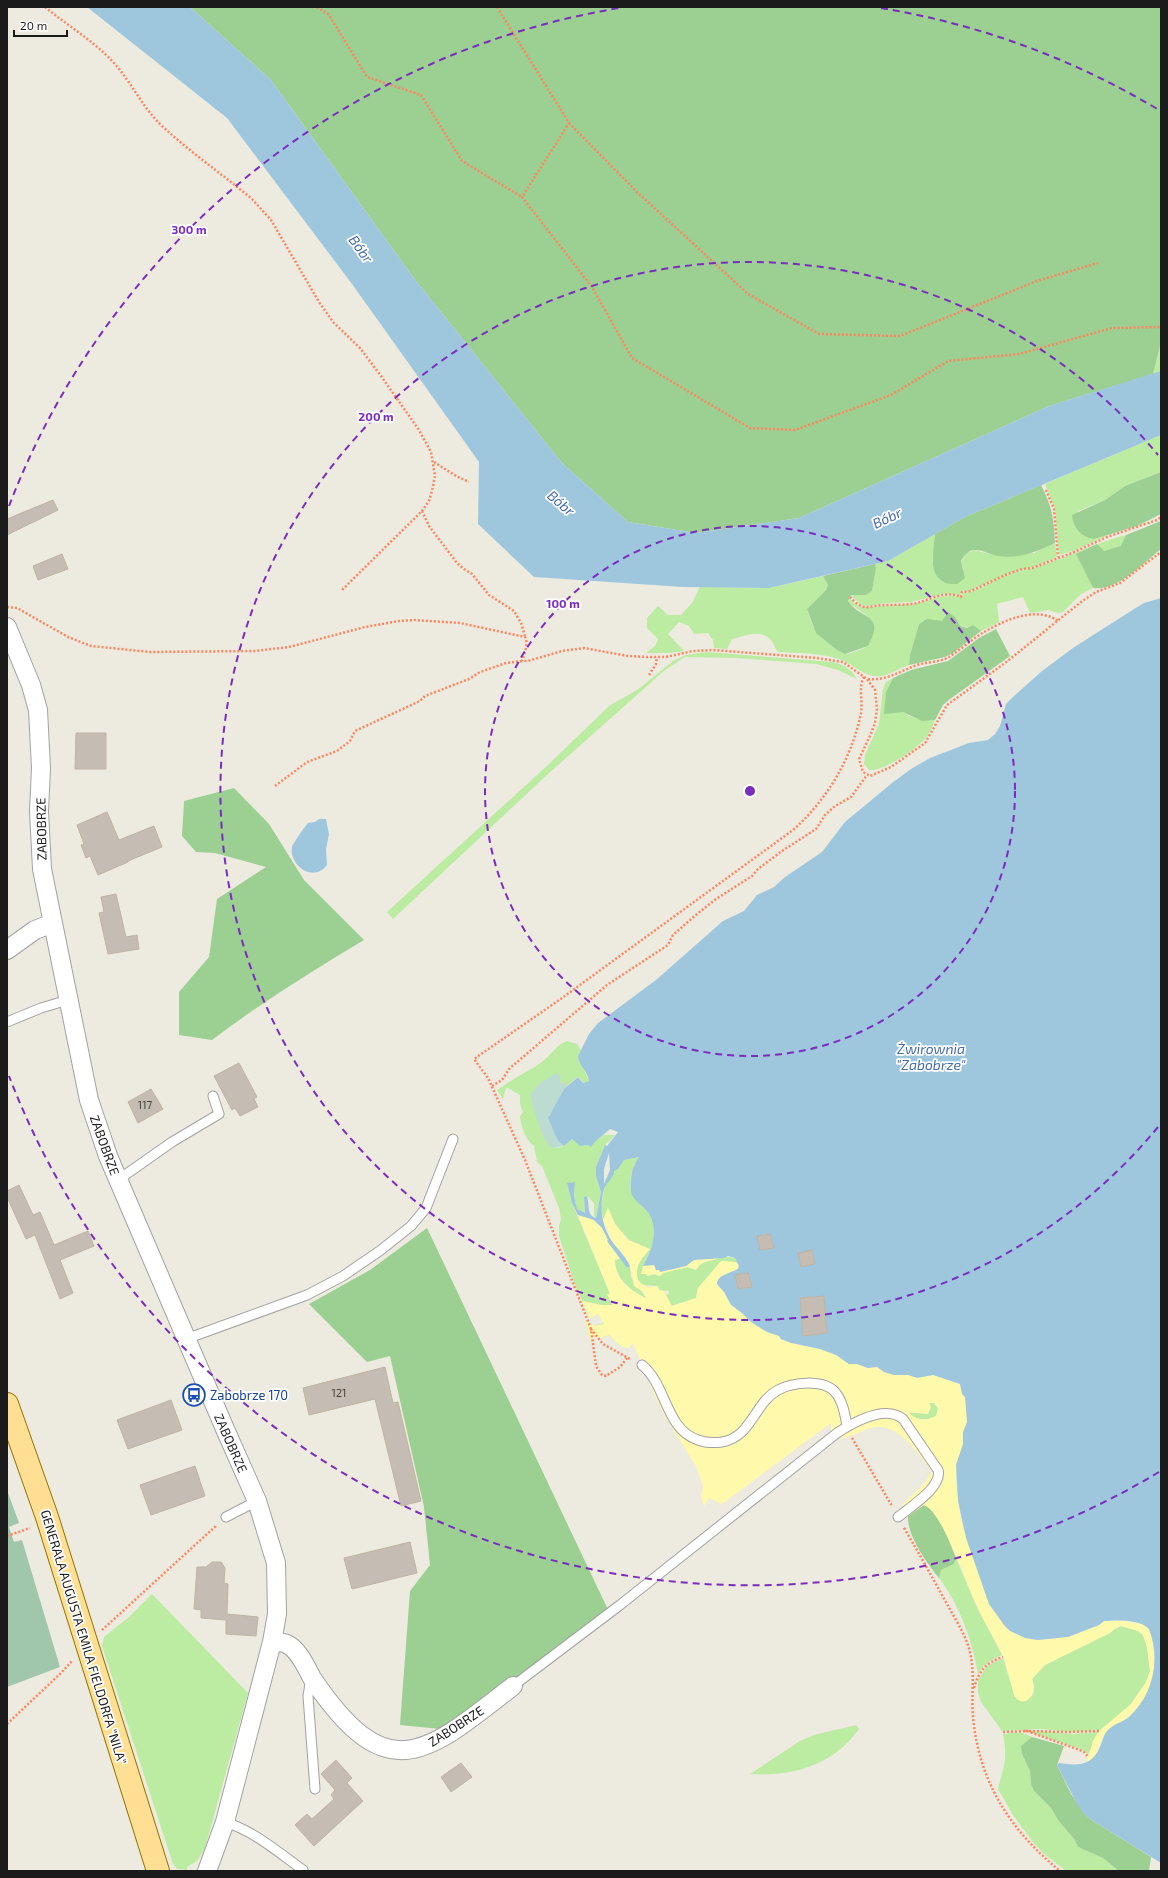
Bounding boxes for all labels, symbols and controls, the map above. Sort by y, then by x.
scale bar [14,12,67,38]
text: 20 m [20,18,47,32]
text: 300 m [171,222,207,236]
water label: Bóbr [346,232,377,266]
text: 200 m [358,409,394,423]
water label: Bóbr [544,486,579,519]
water label: Bóbr [870,503,904,532]
text: 100 m [546,596,580,610]
centre of rings [743,784,757,798]
street label: ZABOBRZE [32,797,50,861]
water label: Żwirownia "Zabobrze" [896,1040,966,1073]
house number: 117 [138,1098,153,1111]
street label: ZABOBRZE [87,1113,123,1177]
bus stop icon: Zabobrze 170 [181,1382,207,1408]
house number: 121 [332,1386,346,1399]
place label: Zabobrze 170 [210,1387,288,1403]
street label: ZABOBRZE [211,1411,251,1475]
street label: GENERAŁA AUGUSTA EMILA FIELDORFA "NILA" [38,1508,130,1766]
street label: ZABOBRZE [425,1702,487,1750]

